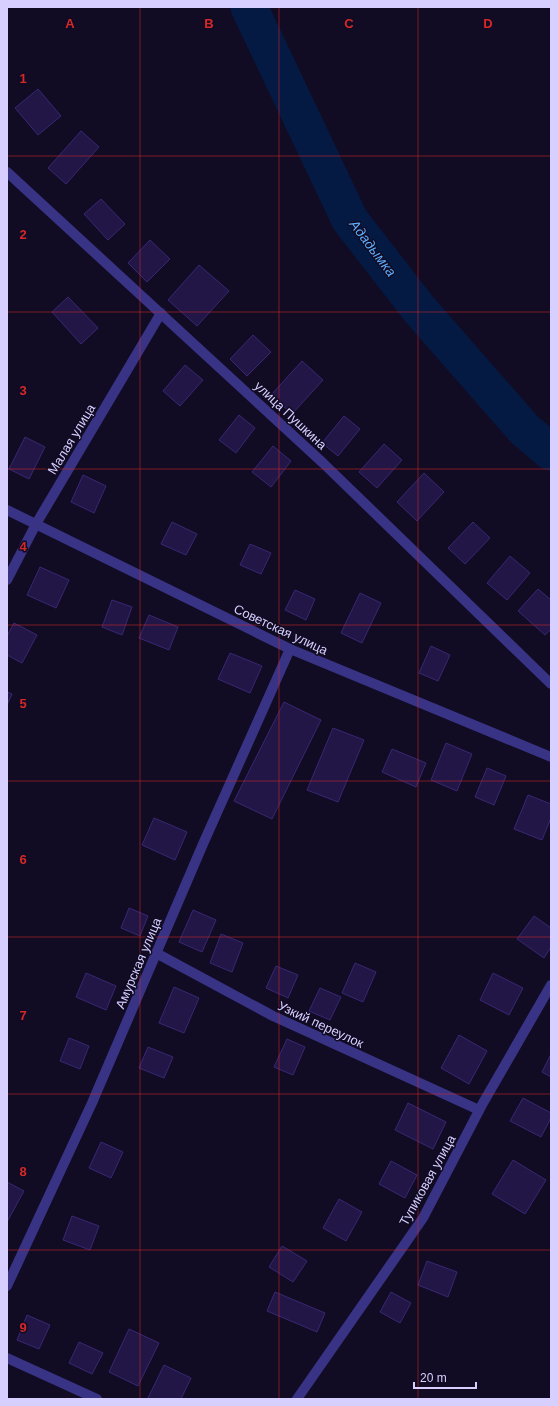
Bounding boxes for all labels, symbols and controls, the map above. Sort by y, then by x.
text: A [65,16,75,31]
text: B [204,16,214,31]
text: C [344,16,354,31]
text: D [483,16,493,31]
text: 1 [19,71,27,86]
water label: Ададымка [346,216,400,280]
text: 2 [19,227,27,242]
street label: улица Пушкина [252,378,330,453]
text: 3 [19,383,27,398]
street label: Малая улица [45,401,99,477]
text: 4 [19,539,27,554]
street label: Советская улица [231,601,331,658]
text: 5 [19,696,27,711]
text: 6 [19,852,27,867]
street label: Амурская улица [113,915,165,1011]
street label: Узкий переулок [276,998,366,1051]
text: 7 [19,1008,27,1023]
street label: Тупиковая улица [396,1132,459,1228]
text: 8 [19,1164,27,1179]
text: 9 [19,1320,27,1335]
scale bar [414,1364,476,1390]
text: 20 m [420,1371,447,1385]

